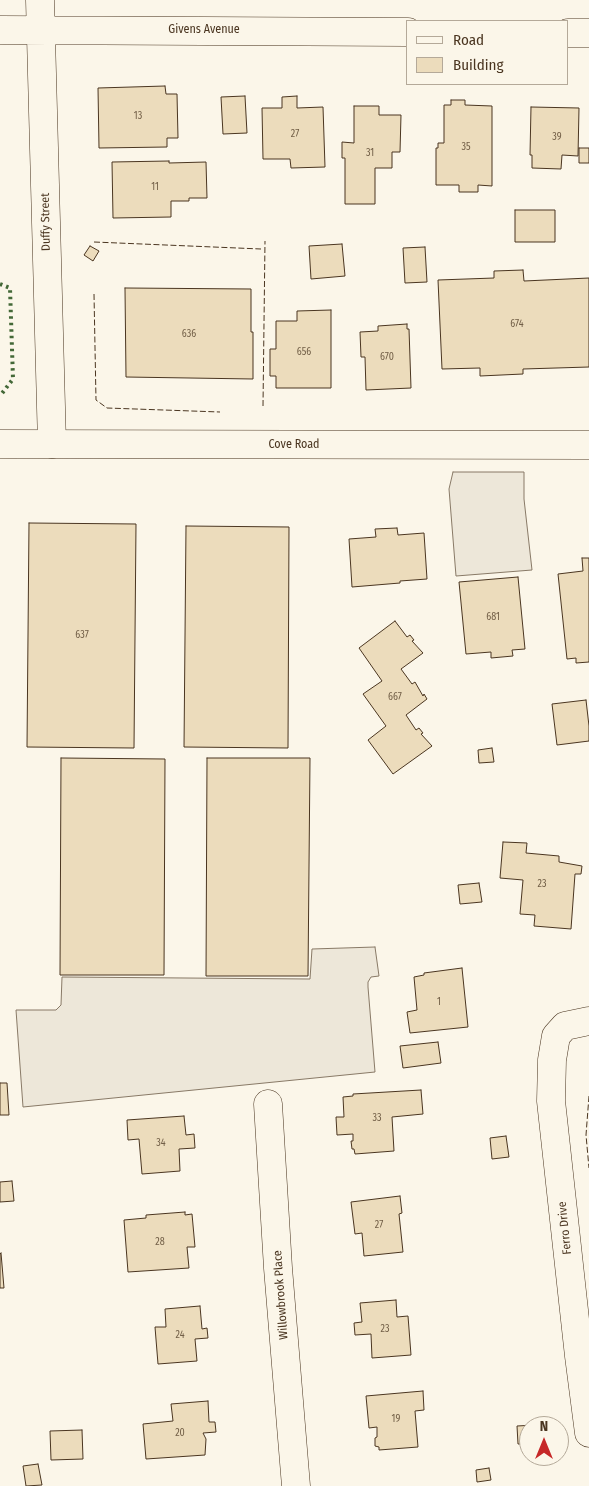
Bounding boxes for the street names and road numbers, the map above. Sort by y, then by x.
street label: Givens Avenue [168,23,240,37]
street label: Duffy Street [38,193,54,251]
street label: Cove Road [268,438,320,452]
street label: Ferro Drive [555,1201,575,1255]
street label: Willowbrook Place [271,1250,291,1340]

